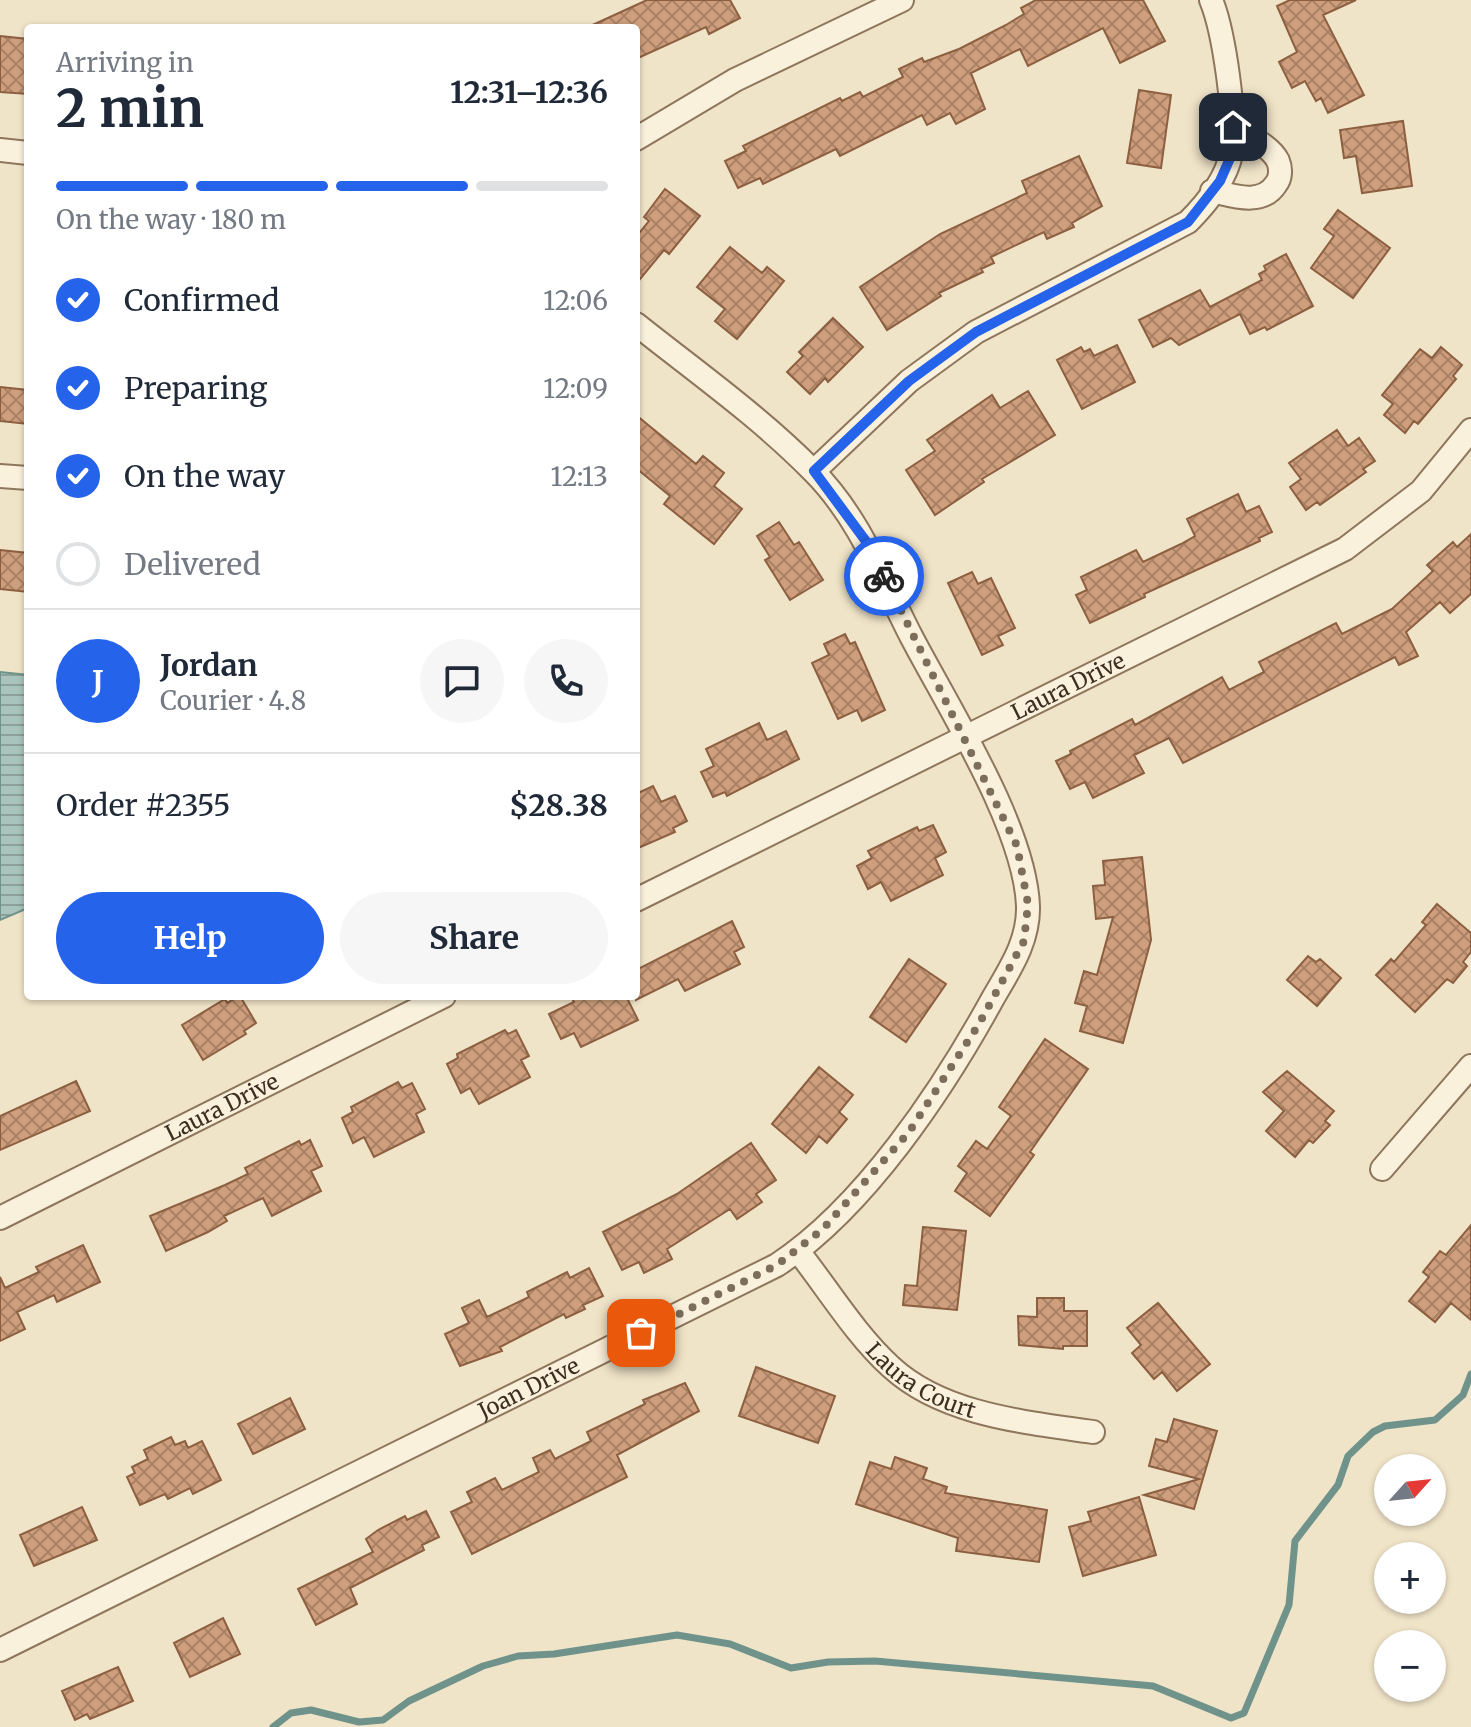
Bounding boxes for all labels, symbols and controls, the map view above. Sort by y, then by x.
text: Arriving in [56,46,194,79]
text: 12:31–12:36 [450,73,608,111]
text: 2 min [56,76,204,141]
pin [1199,93,1267,161]
icon: home [1211,105,1255,149]
text: On the way · 180 m [56,203,286,236]
icon: check [56,278,100,322]
text: Confirmed [124,281,279,319]
text: 12:06 [543,284,608,317]
icon: check [56,366,100,410]
text: Preparing [124,369,267,407]
text: 12:09 [543,372,608,405]
icon: check [56,454,100,498]
text: On the way [124,457,285,495]
text: 12:13 [550,460,608,493]
courier [844,536,924,616]
text: Delivered [124,545,261,583]
icon: bike [862,554,906,598]
button: chat [420,639,504,723]
button: phone [524,639,608,723]
text: Jordan [160,646,258,684]
street label: Laura Drive [1006,646,1129,726]
text: J [92,662,104,700]
text: Courier · 4.8 [160,684,306,717]
text: Order #2355 [56,786,230,824]
text: $28.38 [509,786,608,824]
button: Help [56,892,324,984]
button: Share [340,892,608,984]
street label: Laura Drive [160,1067,283,1147]
pin [607,1299,675,1367]
icon: bag [619,1311,663,1355]
street label: Laura Court [860,1336,980,1424]
street label: Joan Drive [473,1351,584,1425]
north arrow [1374,1454,1446,1526]
map controls [1374,1454,1446,1702]
button: + [1374,1542,1446,1614]
button: − [1374,1630,1446,1702]

